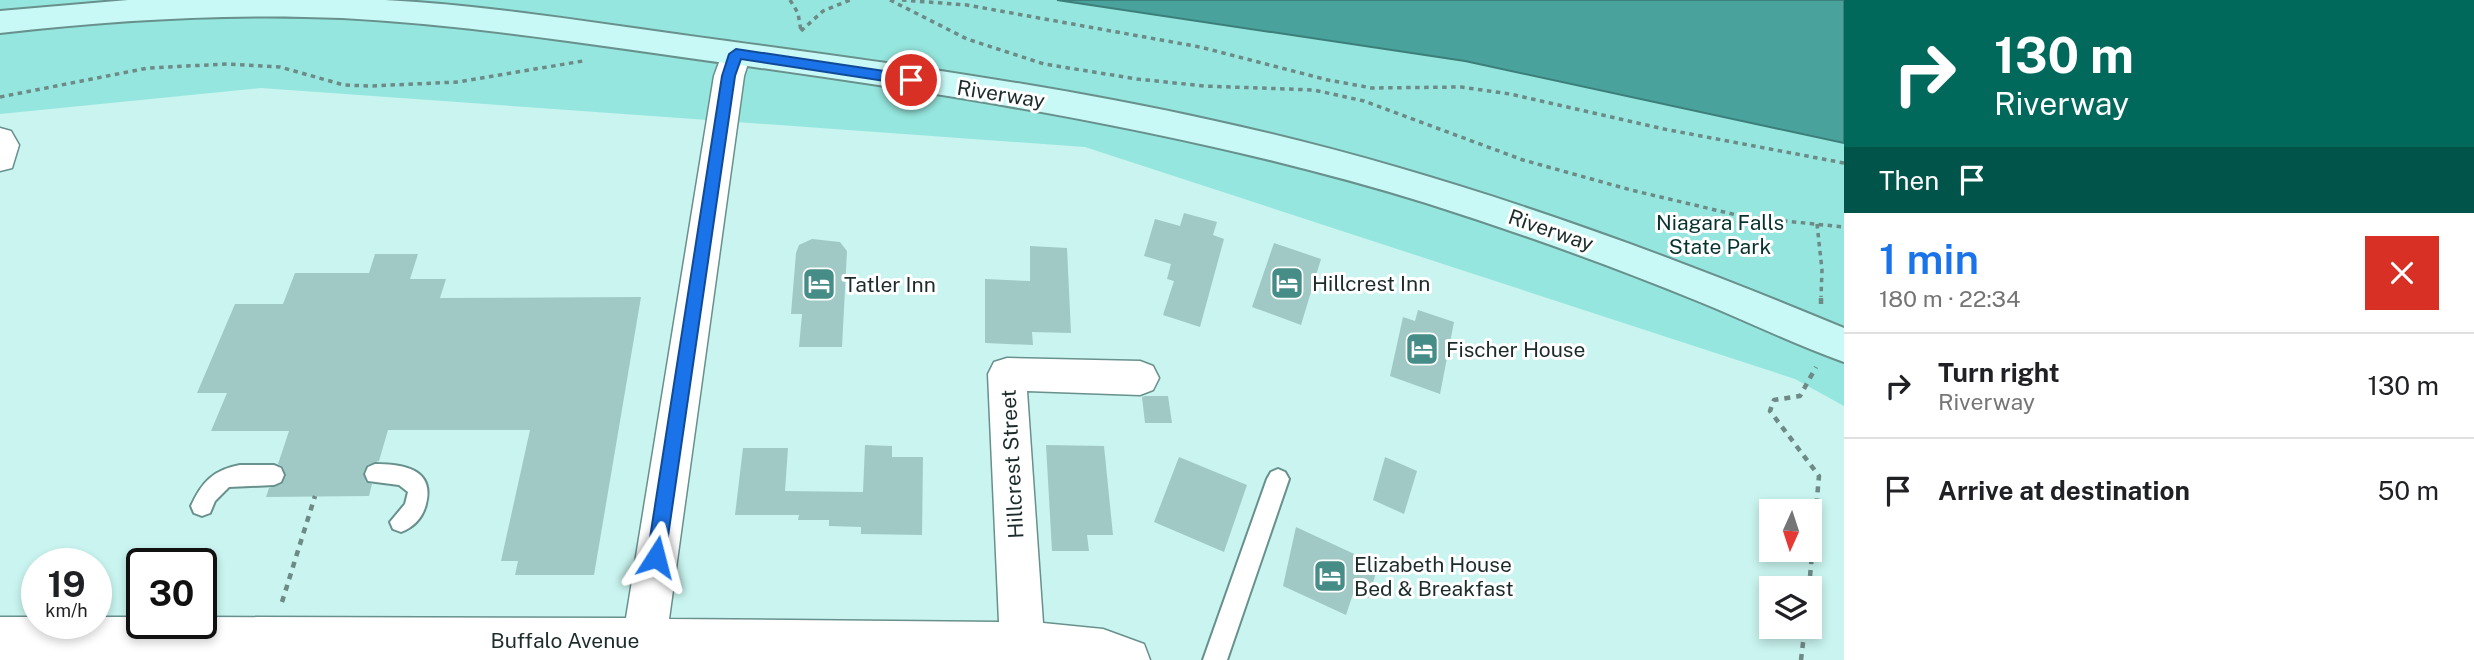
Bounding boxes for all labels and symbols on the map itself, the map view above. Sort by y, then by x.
pin [881,50,941,110]
street label: Riverway [955,75,1047,113]
street label: Riverway [1505,204,1597,256]
park label: Niagara Falls State Park [1656,210,1784,259]
hotel icon: Hillcrest Inn [1268,264,1306,302]
hotel icon: Tatler Inn [800,265,838,303]
place label: Hillcrest Inn [1312,271,1430,296]
place label: Tatler Inn [844,272,936,297]
hotel icon: Fischer House [1403,330,1441,368]
place label: Fischer House [1446,337,1585,362]
street label: Hillcrest Street [996,389,1028,539]
north arrow [1759,499,1822,562]
position arrow [619,520,693,594]
speed limit sign: 30 [126,548,217,639]
place label: Elizabeth House Bed & Breakfast [1354,552,1514,601]
hotel icon: Elizabeth House Bed & Breakfast [1311,557,1349,595]
street label: Buffalo Avenue [491,628,639,653]

